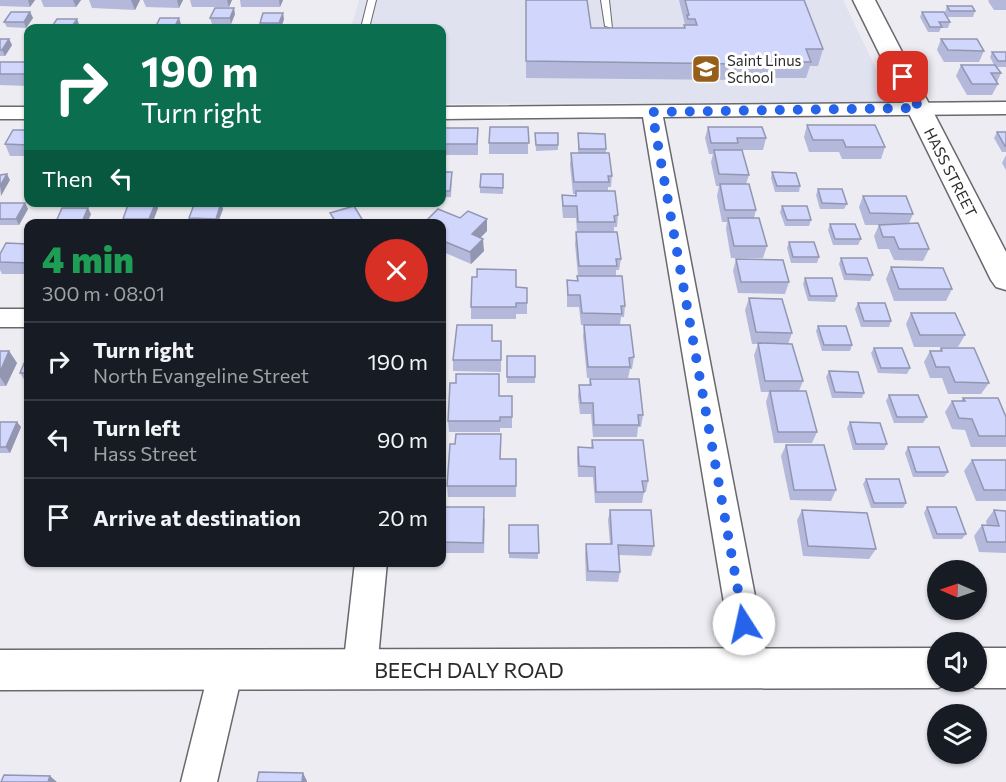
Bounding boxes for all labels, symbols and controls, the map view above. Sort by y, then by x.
text: 190 m [141,44,259,96]
icon: right [42,48,120,126]
place label: Saint Linus School [727,51,802,86]
pin [877,51,928,102]
school or university icon: Saint Linus School [690,53,722,85]
icon: arrive [886,60,919,93]
text: Turn right [141,96,261,129]
street label: HASS STREET [921,124,981,220]
icon: left [105,162,138,195]
text: Then [42,165,93,192]
text: 4 min [42,236,134,280]
button: close [365,239,428,302]
text: 300 m · 08:01 [42,281,165,305]
text: Turn right [93,336,194,363]
icon: right [42,345,75,378]
text: 190 m [367,348,428,375]
text: North Evangeline Street [93,363,309,387]
text: Turn left [93,414,180,441]
icon: left [42,423,75,456]
text: 90 m [377,426,428,453]
text: Hass Street [93,441,197,465]
icon: arrive [42,501,75,534]
text: Arrive at destination [93,504,301,531]
text: 20 m [378,504,428,531]
north arrow [927,560,987,620]
map controls [927,560,987,764]
position arrow [712,592,776,656]
button: sound [927,632,987,692]
street label: BEECH DALY ROAD [374,657,564,682]
button: layers [927,704,987,764]

